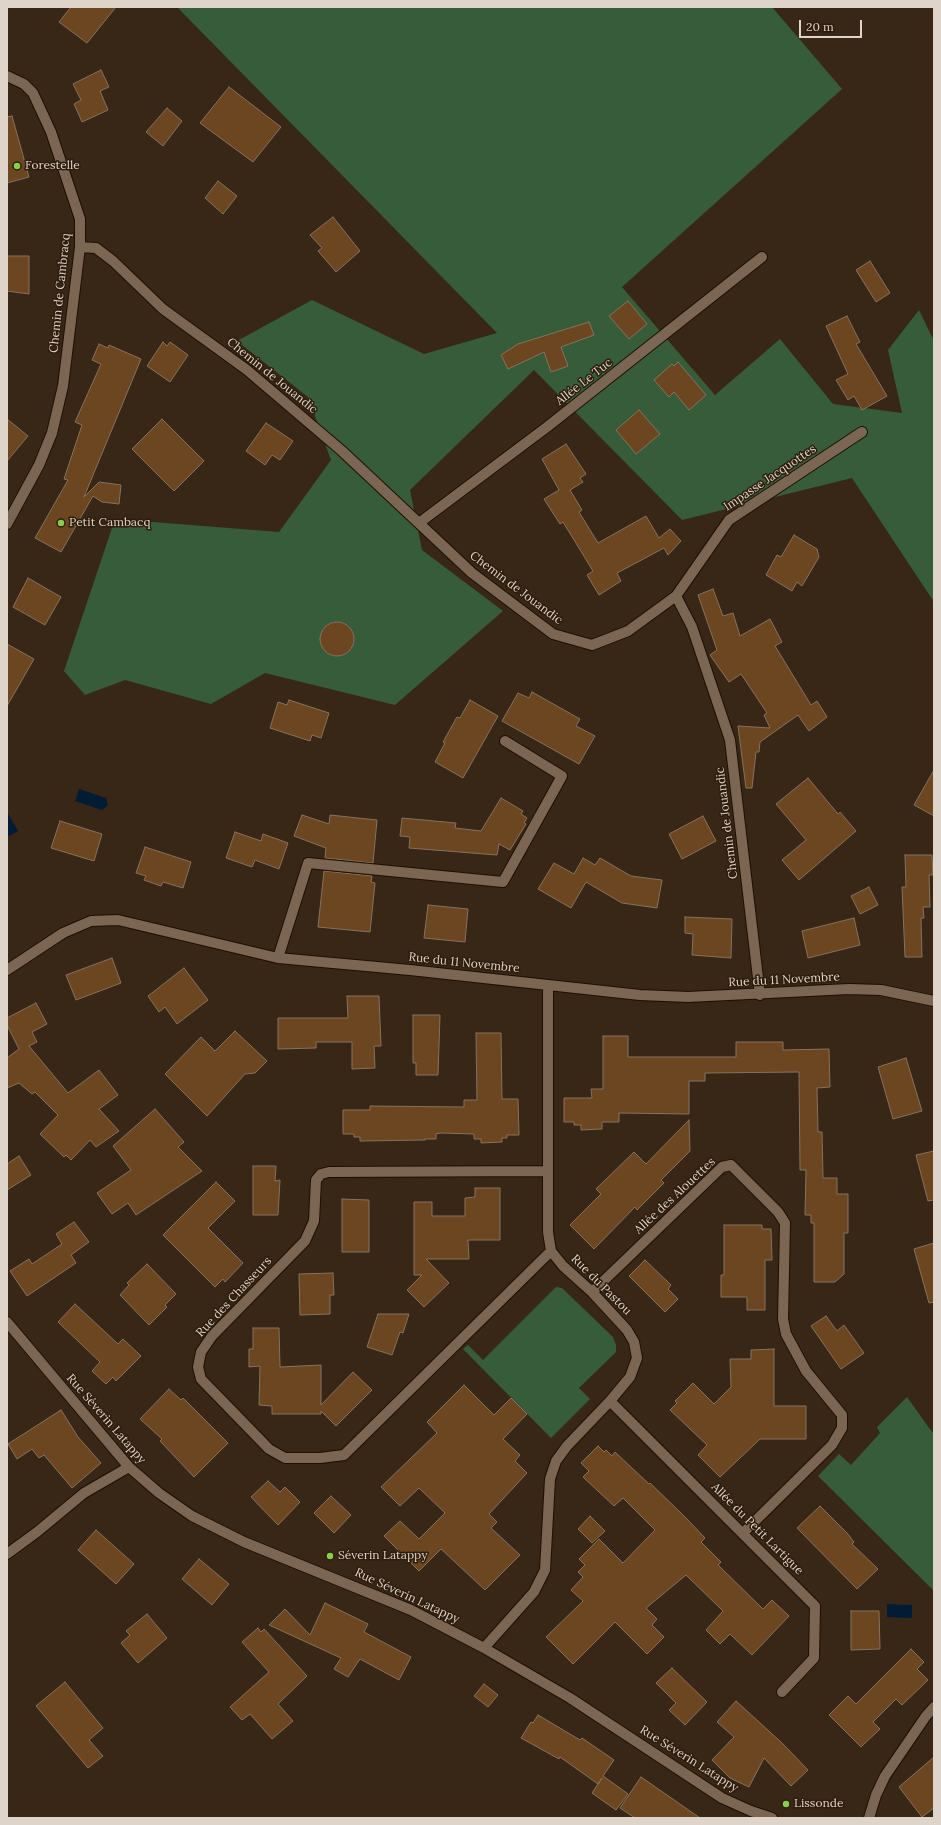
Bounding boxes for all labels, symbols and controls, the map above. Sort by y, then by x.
scale bar [801,12,864,38]
text: 20 m [806,19,834,34]
place label: Forestelle [25,159,80,173]
marker: Forestelle [12,161,22,171]
street label: Chemin de Cambracq [47,232,73,354]
street label: Chemin de Jouandic [224,335,320,417]
street label: Allée Le Tuc [553,355,615,409]
street label: Impasse Jacquottes [721,442,819,514]
place label: Petit Cambacq [69,516,150,530]
marker: Petit Cambacq [56,518,66,528]
street label: Chemin de Jouandic [467,548,565,628]
street label: Chemin de Jouandic [713,766,741,880]
street label: Rue du 11 Novembre [408,950,520,976]
street label: Rue du 11 Novembre [728,970,840,990]
street label: Allée des Alouettes [632,1155,718,1237]
street label: Rue du Pastou [568,1252,634,1318]
street label: Rue des Chasseurs [193,1254,275,1340]
street label: Rue Séverin Latappy [63,1371,149,1467]
street label: Allée du Petit Lartigue [708,1480,806,1578]
place label: Séverin Latappy [338,1549,427,1563]
marker: Séverin Latappy [325,1551,335,1561]
street label: Rue Séverin Latappy [352,1565,462,1627]
street label: Rue Séverin Latappy [637,1723,741,1795]
place label: Lissonde [794,1797,843,1811]
marker: Lissonde [781,1799,791,1809]

